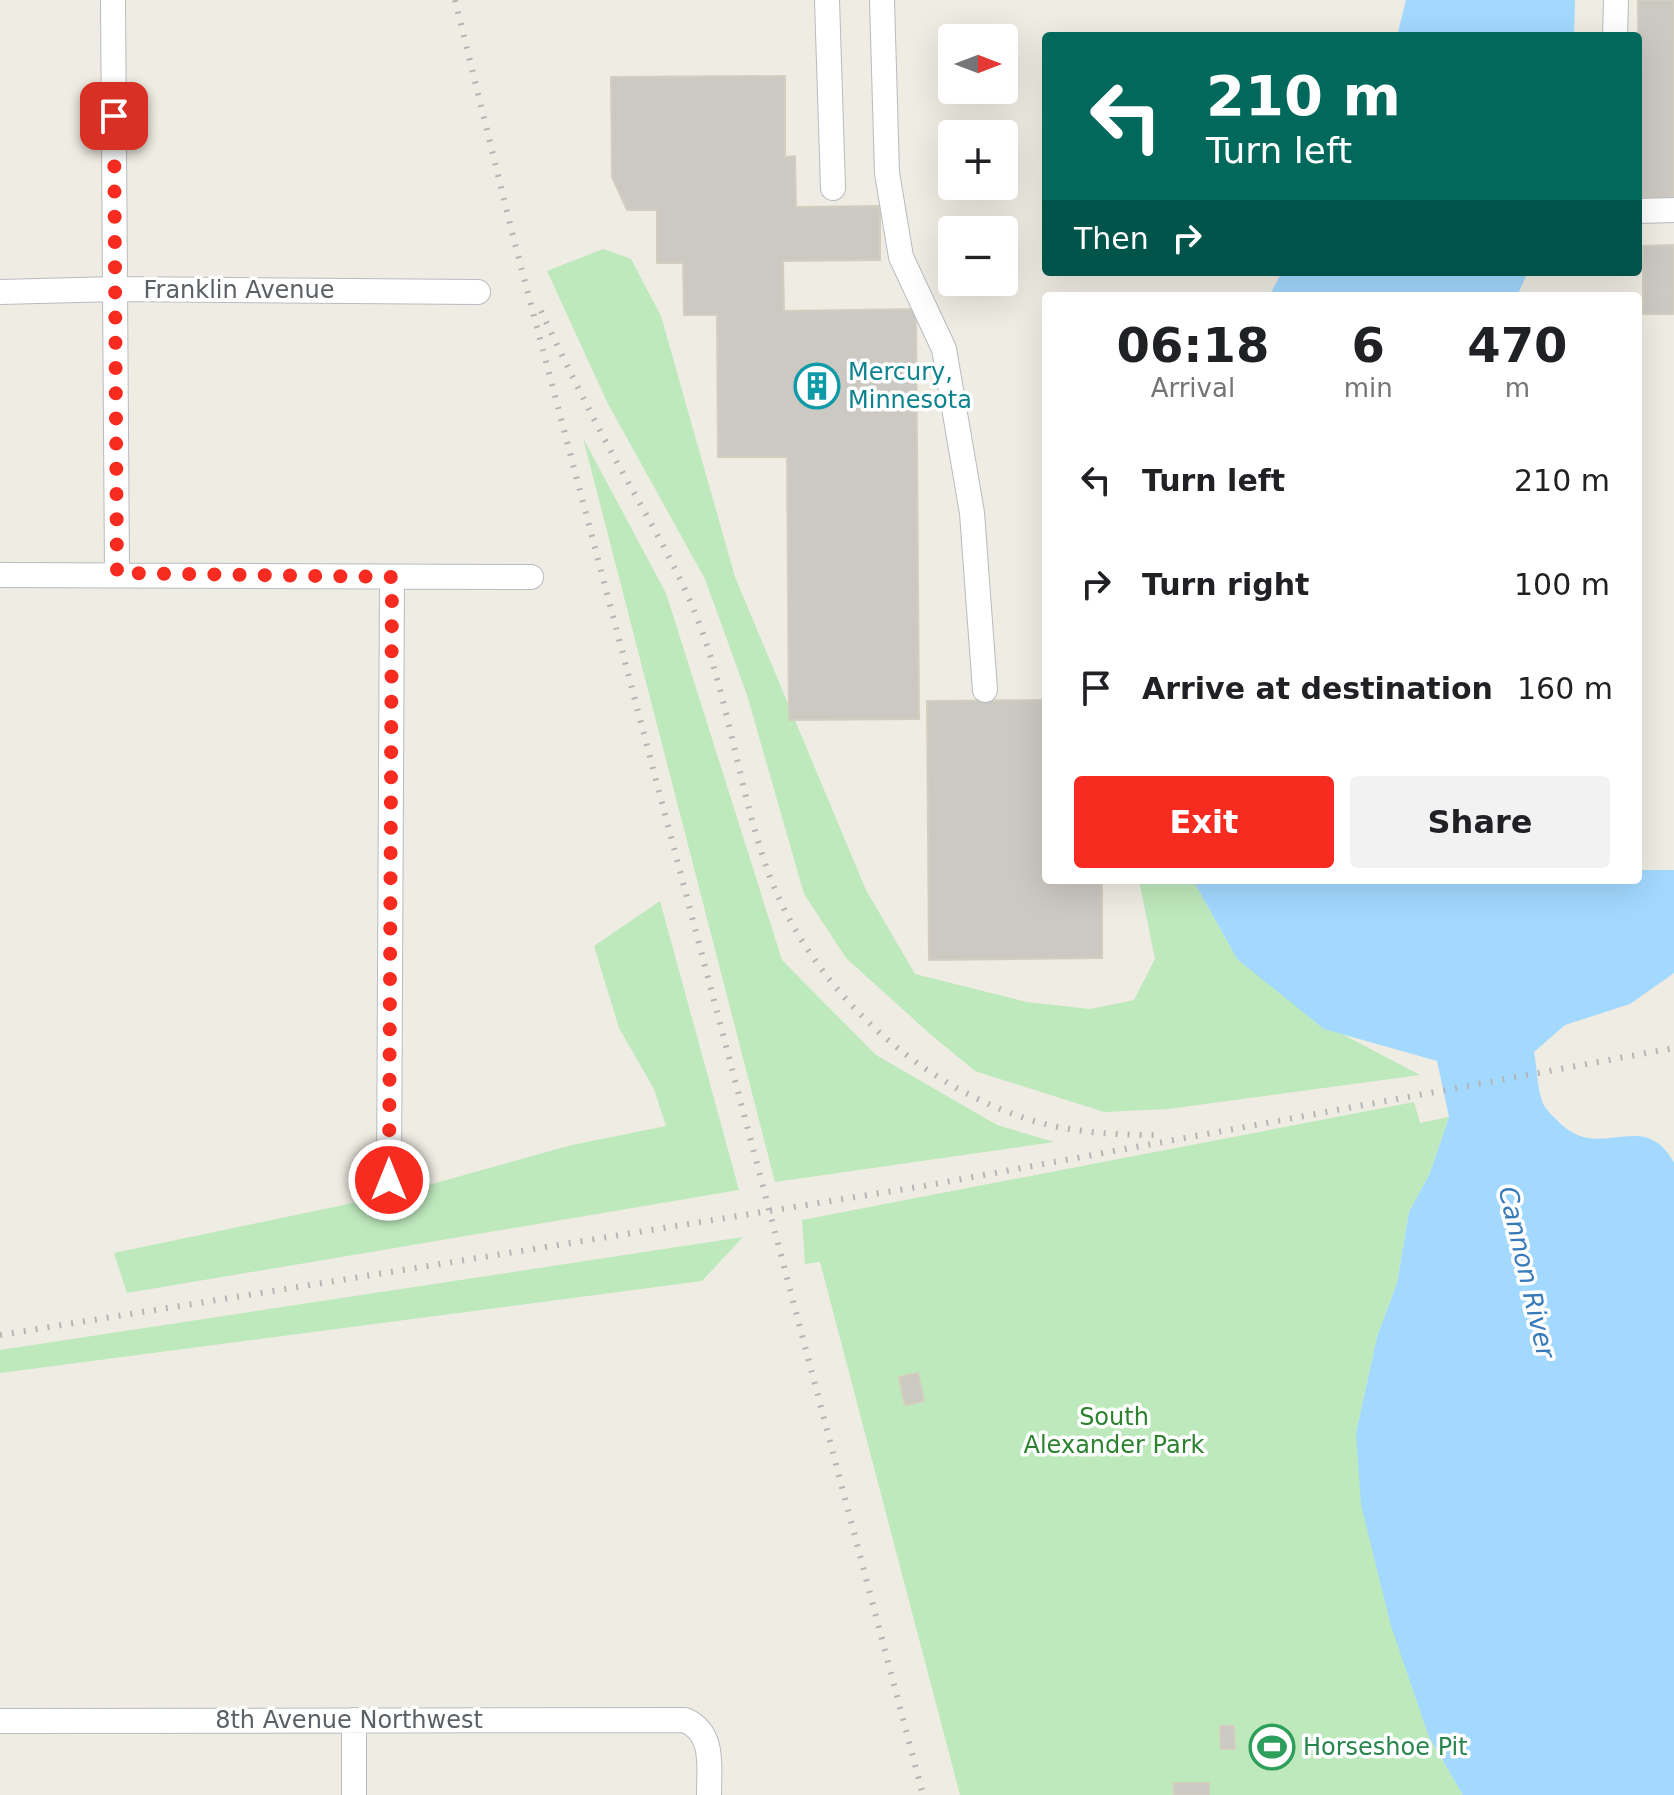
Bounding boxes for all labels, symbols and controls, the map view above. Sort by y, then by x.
north arrow [938,24,1018,104]
map controls [938,24,1018,296]
text: 210 m [1206,63,1401,128]
icon: left [1074,64,1178,168]
pin [80,82,148,150]
icon: arrive [92,94,136,138]
button: + [938,120,1018,200]
text: Turn left [1206,130,1352,171]
button: − [938,216,1018,296]
icon: right [1165,216,1209,260]
text: Then [1074,221,1149,256]
street label: Franklin Avenue [143,276,335,304]
text: 06:18 [1116,317,1269,373]
text: 6 [1352,317,1385,373]
text: 470 [1467,317,1567,373]
place label: Mercury, Minnesota [848,358,972,414]
building icon: Mercury, Minnesota [793,362,841,410]
text: Arrival [1151,373,1235,403]
text: min [1344,373,1393,403]
text: m [1505,373,1530,403]
icon: left [1074,458,1118,502]
text: Turn left [1142,463,1285,498]
text: 210 m [1514,463,1610,498]
icon: right [1074,562,1118,606]
text: Turn right [1142,567,1309,602]
text: 100 m [1514,567,1610,602]
icon: arrive [1074,666,1118,710]
text: Arrive at destination [1142,671,1493,706]
text: 160 m [1517,671,1613,706]
button: Exit [1074,776,1334,868]
button: Share [1350,776,1610,868]
position arrow [347,1138,431,1222]
water label: Cannon River [1493,1183,1562,1363]
park label: South Alexander Park [1024,1403,1205,1459]
street label: 8th Avenue Northwest [215,1706,483,1734]
sports icon: Horseshoe Pit [1248,1723,1296,1771]
place label: Horseshoe Pit [1303,1733,1468,1761]

